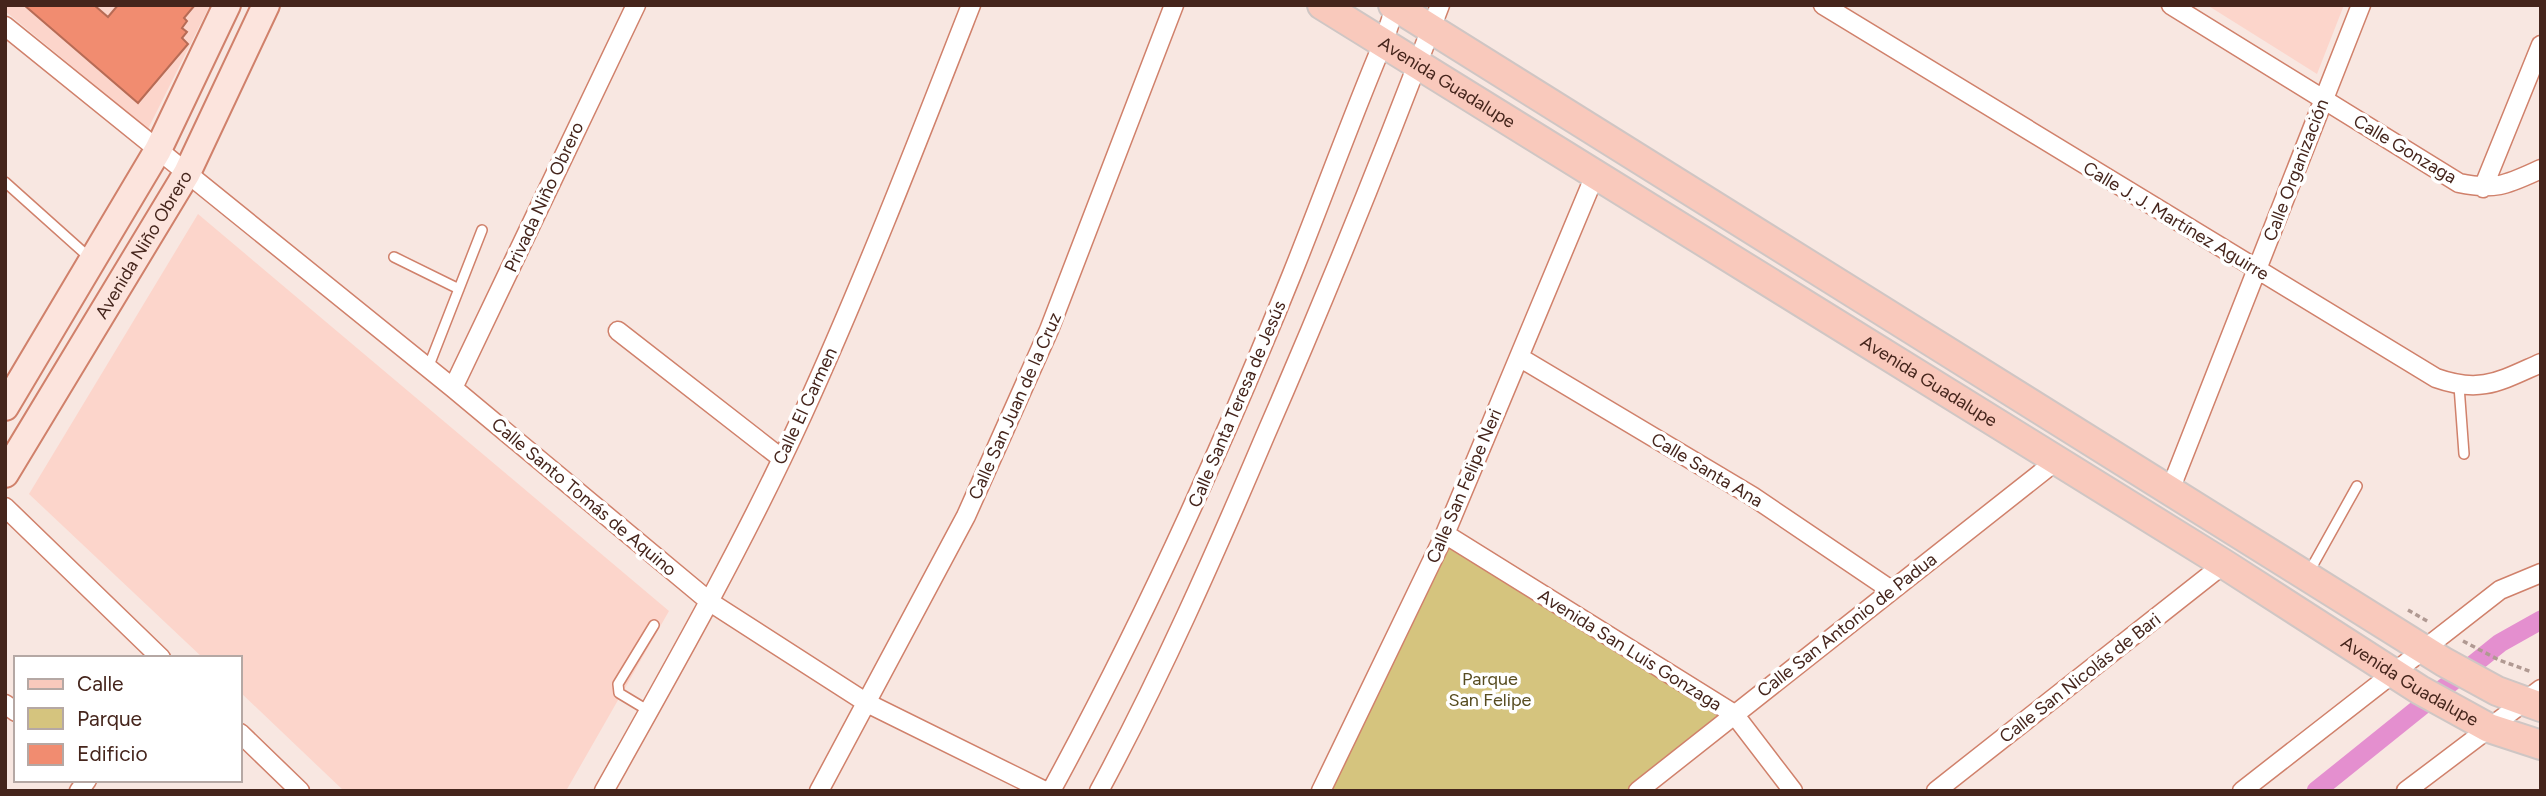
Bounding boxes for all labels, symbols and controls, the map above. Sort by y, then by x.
street label: Avenida Guadalupe [1375,32,1519,133]
street label: Calle Organización [2259,96,2333,244]
street label: Calle Gonzaga [2349,110,2461,188]
street label: Privada Niño Obrero [500,118,588,276]
street label: Calle J. J. Martínez Aguirre [2079,157,2273,285]
street label: Avenida Niño Obrero [90,166,197,323]
street label: Calle Santa Teresa de Jesús [1183,297,1291,511]
street label: Calle San Juan de la Cruz [964,309,1066,503]
street label: Avenida Guadalupe [1857,331,2001,432]
street label: Calle El Carmen [768,344,842,468]
street label: Calle San Felipe Neri [1422,405,1506,567]
street label: Calle Santo Tomás de Aquino [487,413,681,581]
street label: Calle Santa Ana [1647,428,1767,512]
street label: Calle San Antonio de Padua [1753,548,1941,702]
street label: Avenida San Luis Gonzaga [1534,584,1726,716]
street label: Calle San Nicolás de Bari [1995,608,2165,748]
street label: Avenida Guadalupe [2337,631,2482,731]
legend [14,656,242,782]
park label: Parque San Felipe [1449,668,1532,711]
text: Calle [77,671,124,696]
text: Parque [77,706,142,731]
text: Edificio [77,741,148,766]

